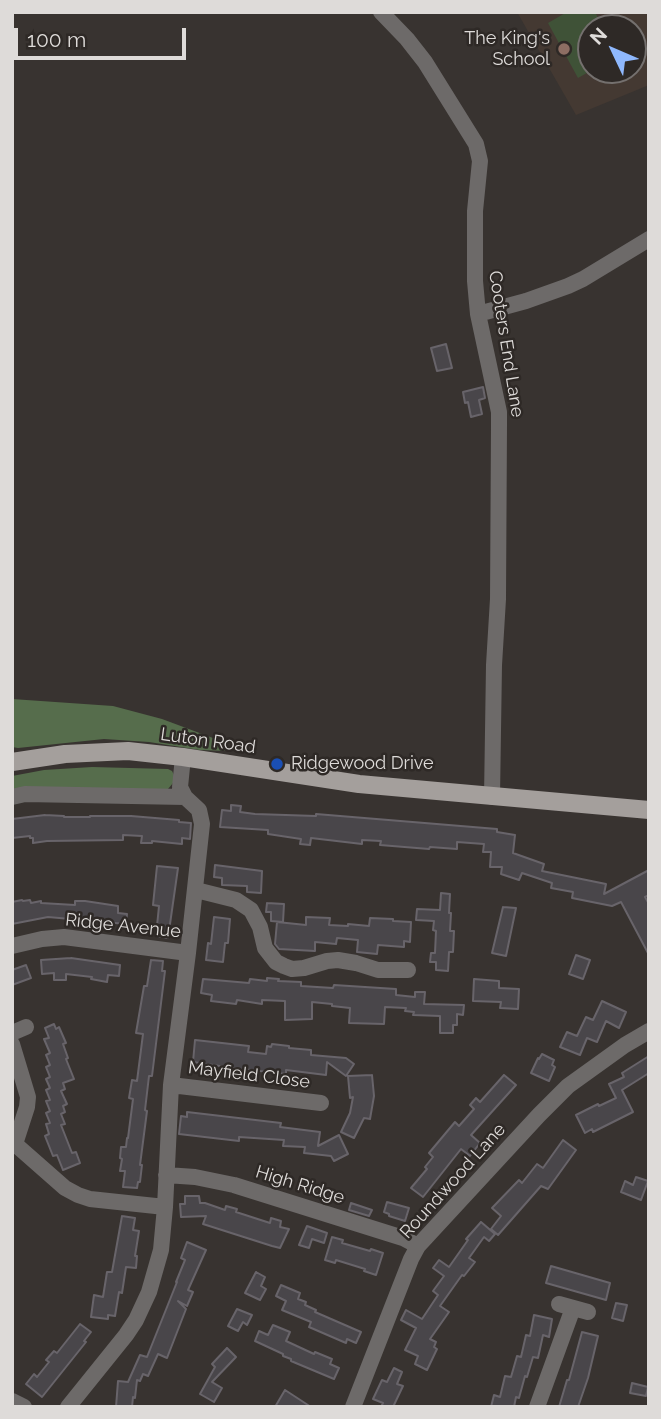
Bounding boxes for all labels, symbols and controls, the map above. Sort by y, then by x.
scale bar [18,14,189,58]
north arrow [577,14,647,84]
text: N [585,23,611,49]
text: 100 m [27,27,86,52]
place label: The King's School [464,28,550,70]
marker: The King's School [556,41,572,57]
street label: Cooters End Lane [484,269,528,419]
street label: Luton Road [159,724,257,758]
place label: Ridgewood Drive [291,753,434,775]
marker: Ridgewood Drive [269,756,285,772]
street label: Ridge Avenue [64,909,182,943]
street label: Mayfield Close [187,1057,311,1093]
street label: Roundwood Lane [396,1119,510,1243]
street label: High Ridge [253,1161,347,1209]

